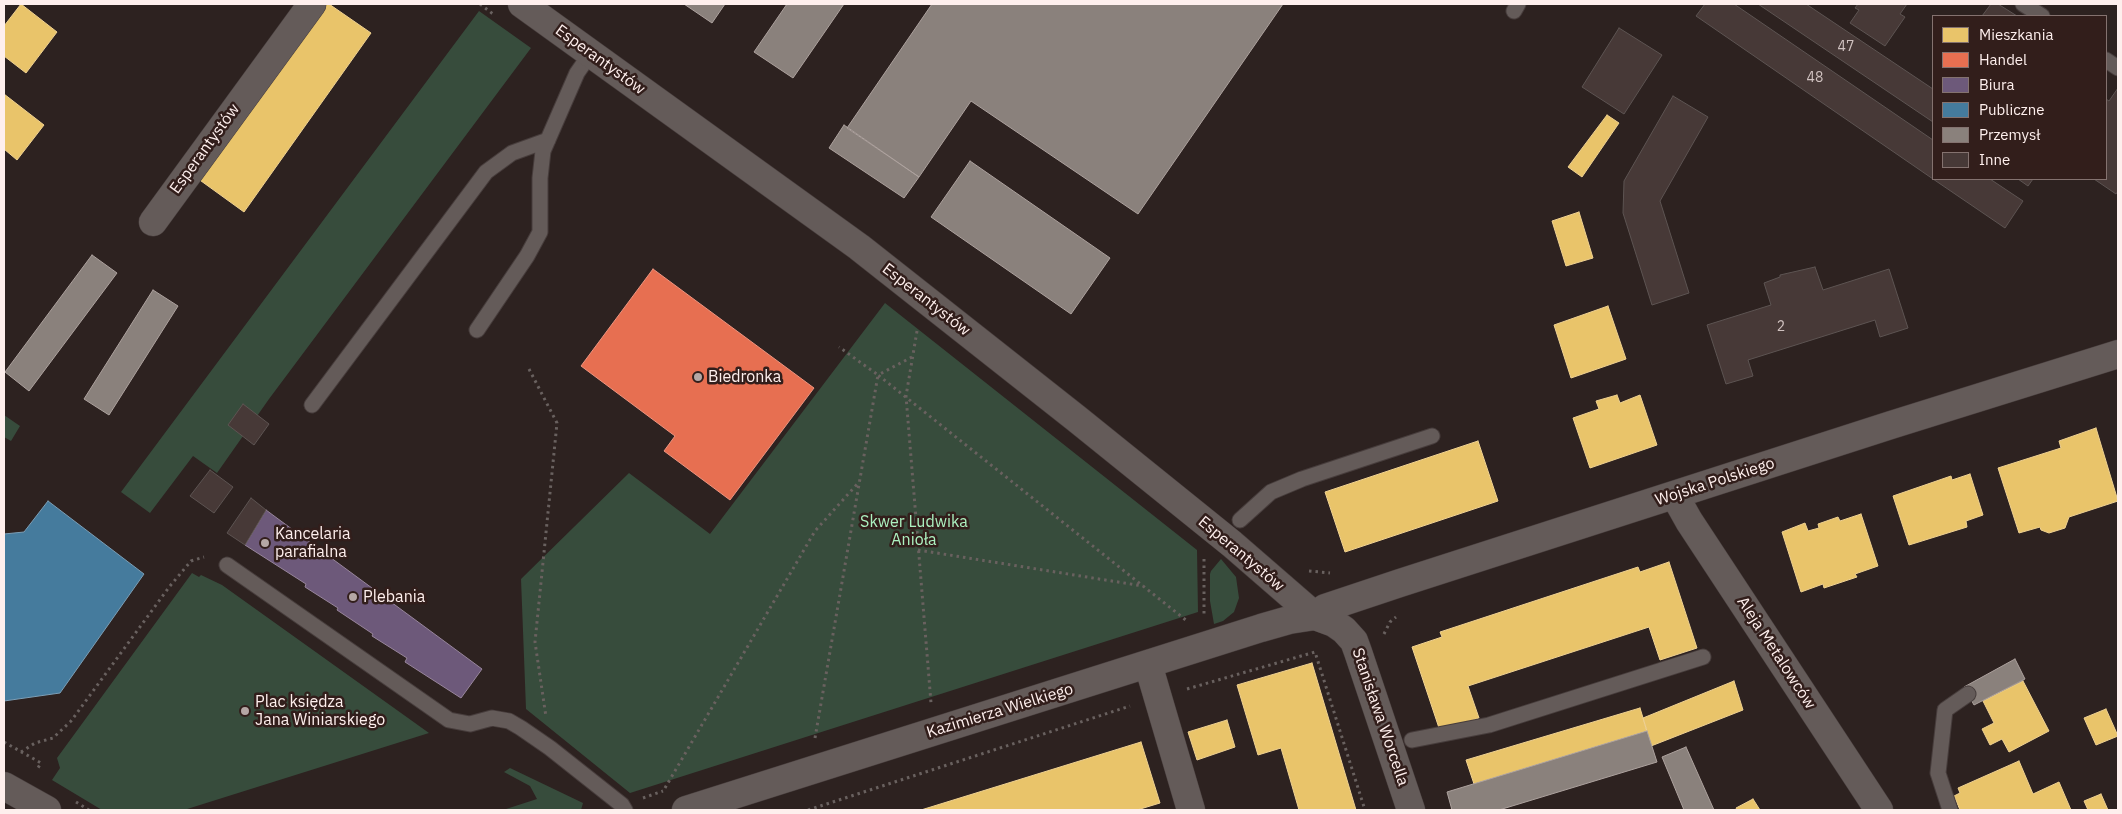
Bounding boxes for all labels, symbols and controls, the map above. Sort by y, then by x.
legend [1932,15,2107,180]
street label: Esperantystów [551,21,649,99]
text: Mieszkania [1979,25,2053,44]
house number: 47 [1838,39,1854,55]
text: Handel [1979,50,2027,69]
house number: 48 [1807,70,1823,86]
text: Biura [1979,75,2015,94]
street label: Esperantystów [166,100,244,198]
text: Publiczne [1979,100,2044,119]
text: Przemysł [1979,125,2040,144]
text: Inne [1979,150,2010,169]
street label: Esperantystów [878,260,974,340]
house number: 2 [1777,319,1785,335]
place label: Biedronka [708,367,781,387]
marker: Biedronka [692,371,704,383]
street label: Wojska Polskiego [1653,454,1777,510]
park label: Skwer Ludwika Anioła [860,512,968,550]
street label: Esperantystów [1194,512,1288,596]
place label: Kancelaria parafialna [275,524,351,562]
marker: Kancelaria parafialna [259,537,271,549]
place label: Plebania [363,587,425,607]
marker: Plebania [347,591,359,603]
street label: Aleja Metalowców [1732,593,1820,713]
street label: Stanisława Worcella [1347,646,1413,788]
street label: Kazimierza Wielkiego [924,680,1076,742]
place label: Plac księdza Jana Winiarskiego [255,692,385,730]
marker: Plac księdza Jana Winiarskiego [239,705,251,717]

